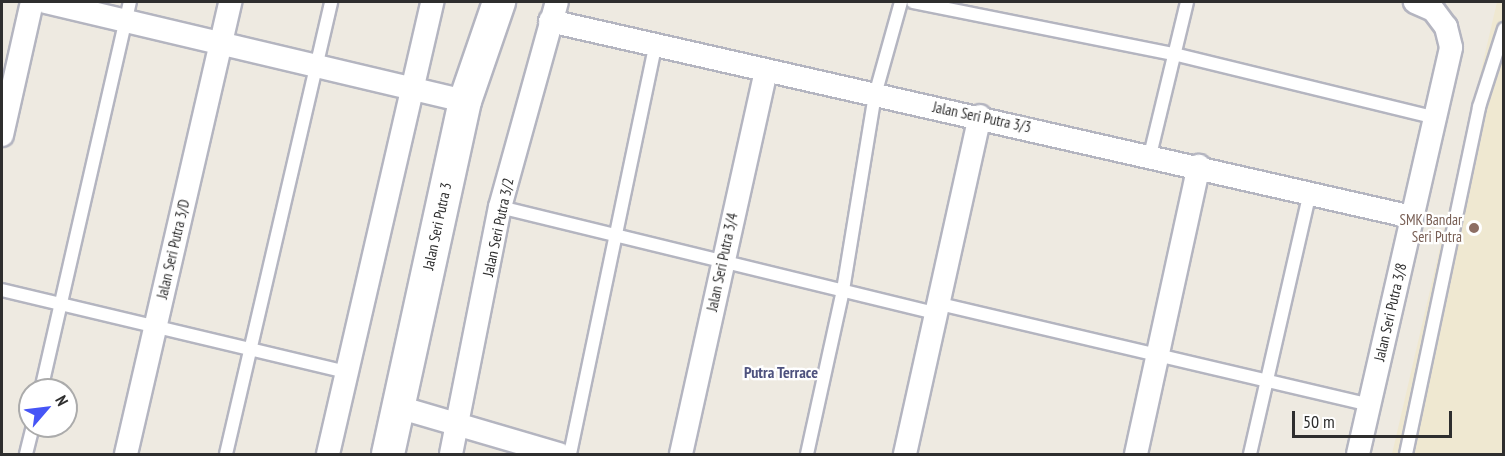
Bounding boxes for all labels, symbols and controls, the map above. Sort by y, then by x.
street label: Jalan Seri Putra 3/3 [931,98,1033,136]
street label: Jalan Seri Putra 3/2 [479,176,517,278]
street label: Jalan Seri Putra 3 [419,181,455,271]
street label: Jalan Seri Putra 3/D [153,198,193,300]
place label: SMK Bandar Seri Putra [1399,210,1462,245]
street label: Jalan Seri Putra 3/4 [703,211,741,313]
marker: SMK Bandar Seri Putra [1467,221,1481,235]
street label: Jalan Seri Putra 3/8 [1370,261,1410,363]
district label: Putra Terrace [744,362,818,382]
north arrow [18,378,78,438]
text: N [51,392,73,409]
scale bar [1295,399,1456,437]
text: 50 m [1303,410,1335,433]

